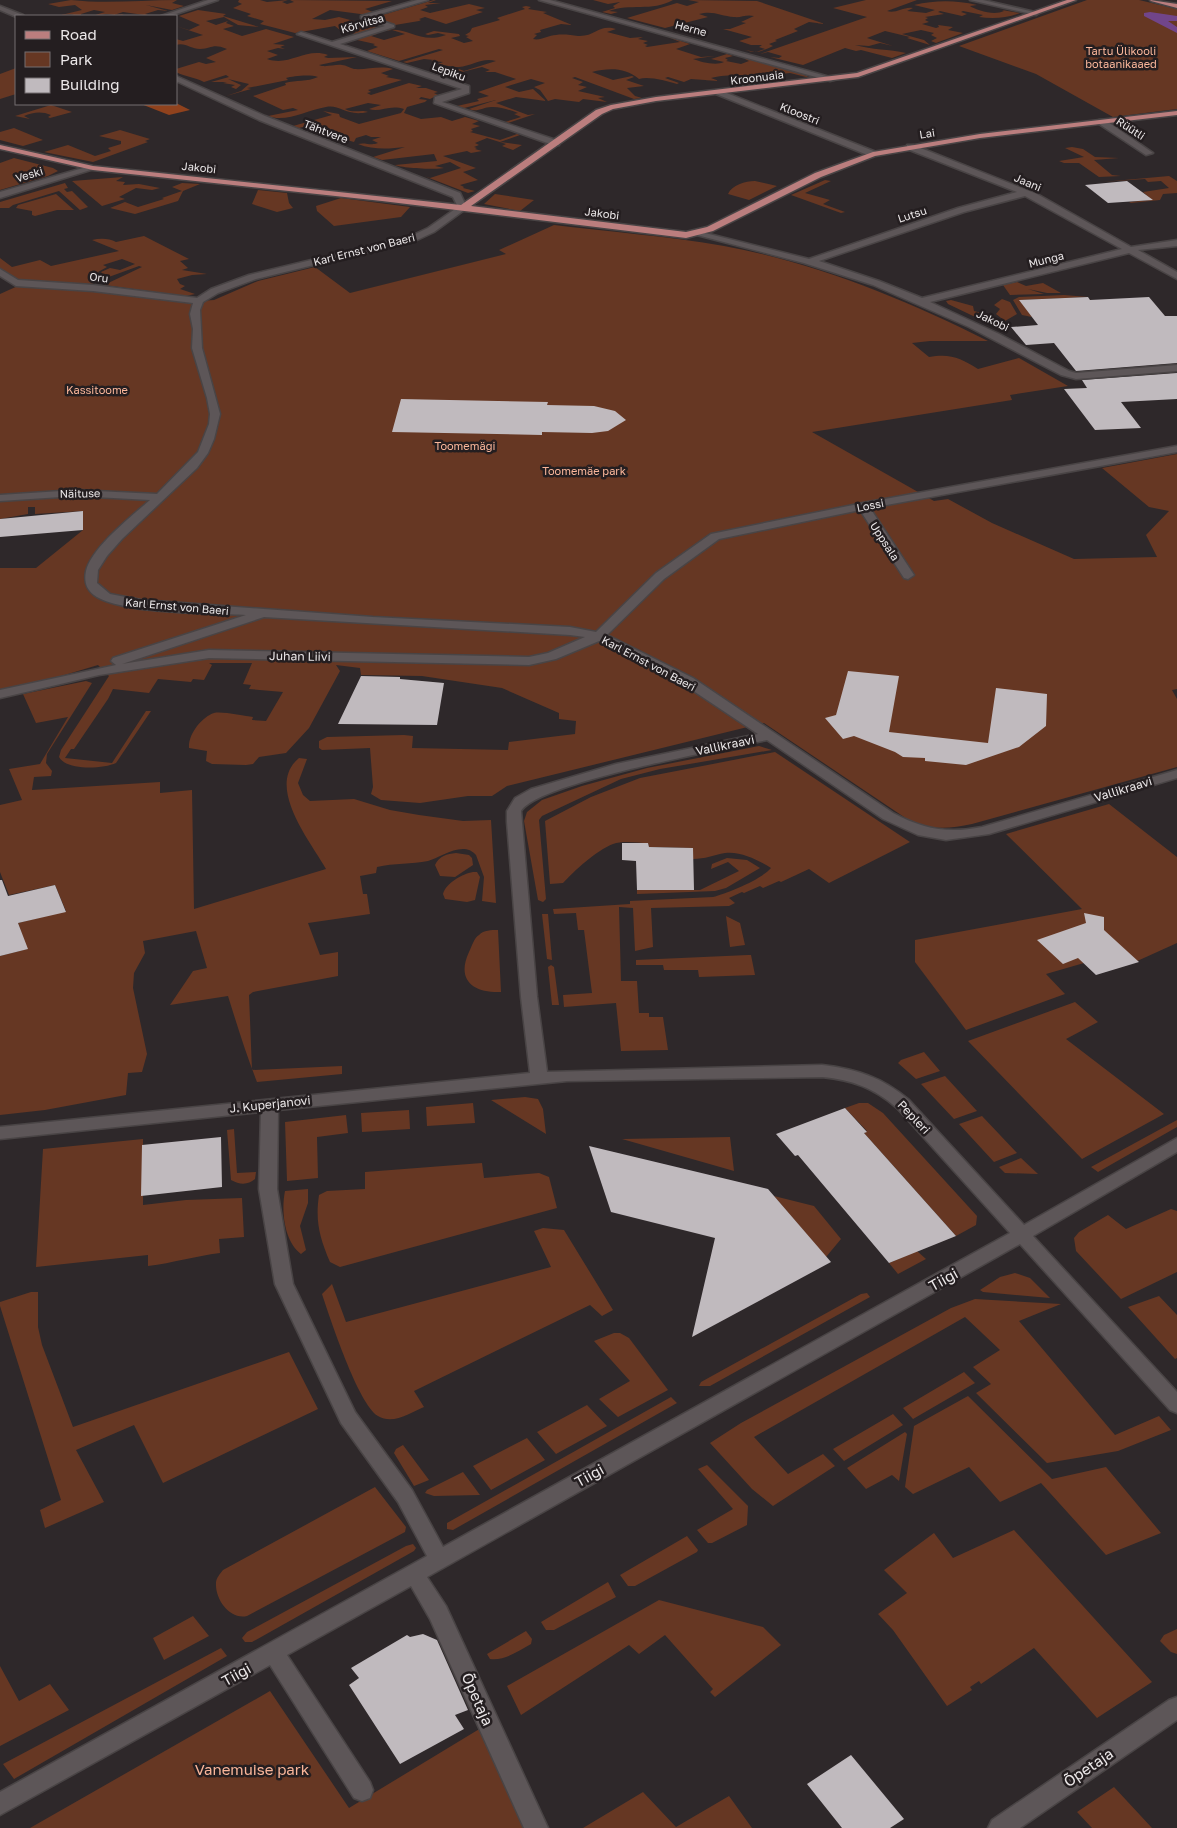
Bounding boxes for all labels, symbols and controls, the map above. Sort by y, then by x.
street label: Kõrvitsa [339,11,385,35]
legend [15,15,178,105]
street label: Herne [674,18,708,38]
text: Road [60,25,97,43]
park label: Tartu Ülikooli botaanikaaed [1085,44,1157,70]
text: Park [60,50,93,68]
street label: Lepiku [430,59,468,83]
street label: Kroonuaia [730,67,784,87]
text: Building [60,75,120,93]
street label: Kloostri [778,99,822,127]
street label: Rüütli [1114,114,1148,142]
street label: Tähtvere [302,117,350,145]
street label: Lai [918,125,936,141]
street label: Jakobi [181,159,217,175]
street label: Veski [14,164,44,184]
street label: Jaani [1012,170,1044,194]
street label: Lutsu [896,203,928,225]
street label: Jakobi [584,204,620,222]
street label: Karl Ernst von Baeri [312,230,416,268]
street label: Munga [1027,248,1065,270]
street label: Oru [89,269,109,285]
street label: Jakobi [975,307,1011,333]
park label: Kassitoome [66,383,128,396]
park label: Toomemägi [435,439,495,452]
park label: Toomemäe park [542,464,626,477]
street label: Näituse [59,486,101,500]
street label: Lossi [855,496,885,514]
street label: Uppsala [868,519,902,563]
street label: Karl Ernst von Baeri [124,595,230,617]
street label: Karl Ernst von Baeri [600,633,698,693]
street label: Juhan Liivi [269,648,331,664]
street label: Vallikraavi [694,731,756,759]
street label: Vallikraavi [1092,773,1154,805]
street label: J. Kuperjanovi [229,1092,311,1116]
street label: Pepleri [895,1097,933,1137]
street label: Tiigi [925,1264,961,1294]
street label: Tiigi [571,1460,607,1490]
street label: Tiigi [218,1659,254,1689]
street label: Õpetaja [458,1670,498,1728]
street label: Õpetaja [1060,1744,1116,1790]
park label: Vanemuise park [195,1760,310,1778]

